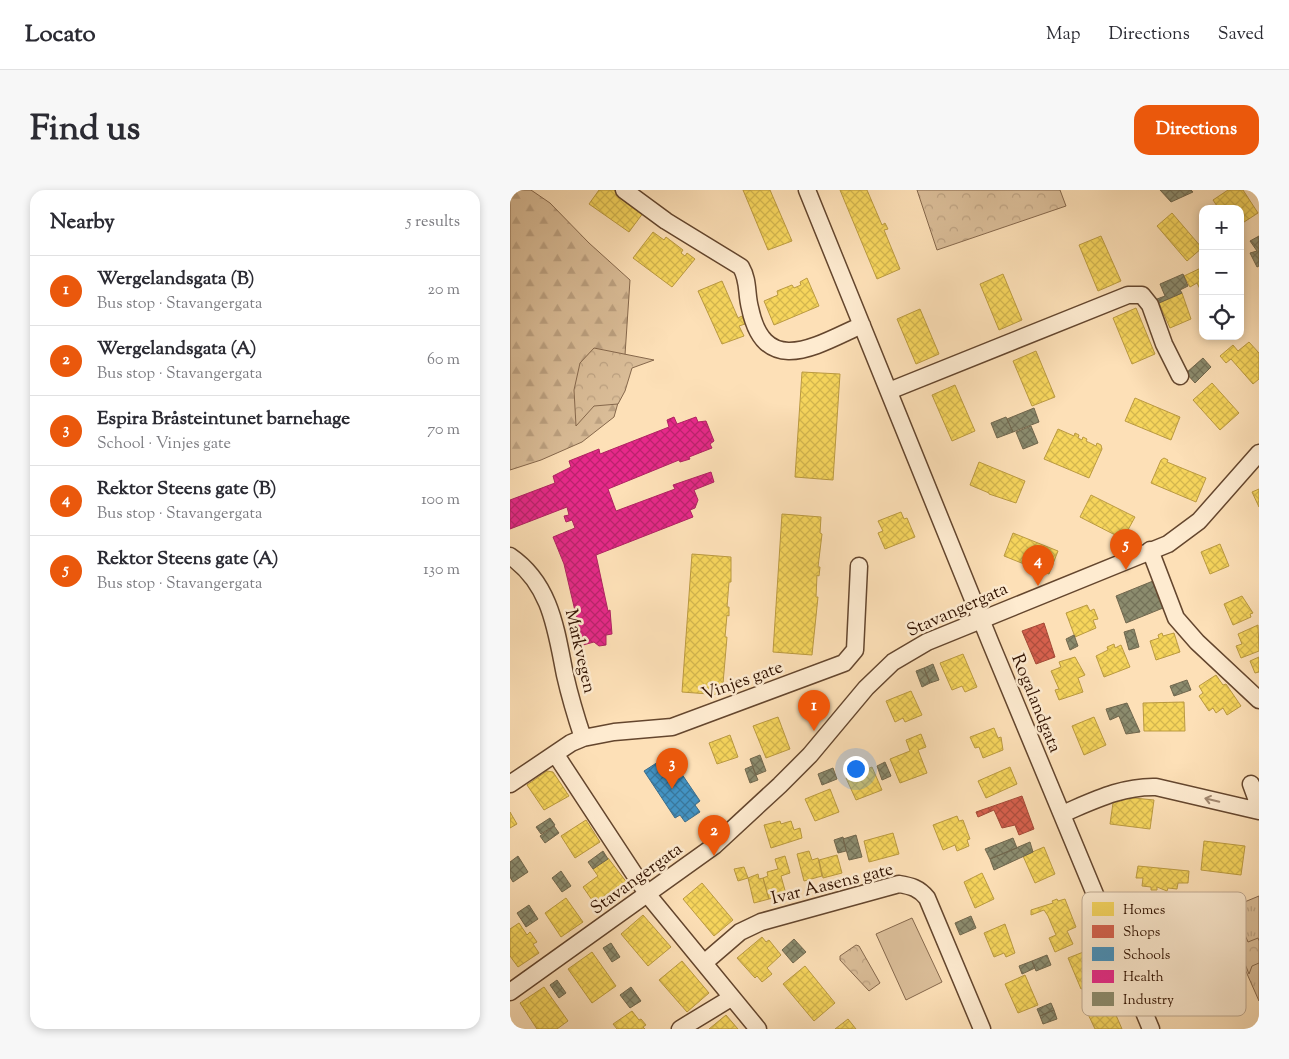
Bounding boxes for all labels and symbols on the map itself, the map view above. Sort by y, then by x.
pin: 5 [1110,529,1142,570]
pin: 4 [1022,545,1054,586]
street label: Stavangergata [903,577,1013,645]
street label: Markvegen [557,607,601,696]
street label: Rogalandgata [1004,650,1067,757]
street label: Vinjes gate [698,655,787,709]
pin: 1 [798,690,830,731]
pin: 3 [656,748,688,789]
your location [843,756,869,782]
one-way arrow [1204,795,1220,804]
pin: 2 [698,815,730,856]
street label: Stavangergata [586,837,689,922]
street label: Ivar Aasens gate [769,857,896,913]
legend [1082,892,1246,1016]
text: Homes [1123,901,1165,921]
text: Shops [1123,923,1160,943]
text: Schools [1123,946,1170,966]
text: Health [1123,968,1164,988]
text: Industry [1123,991,1174,1011]

